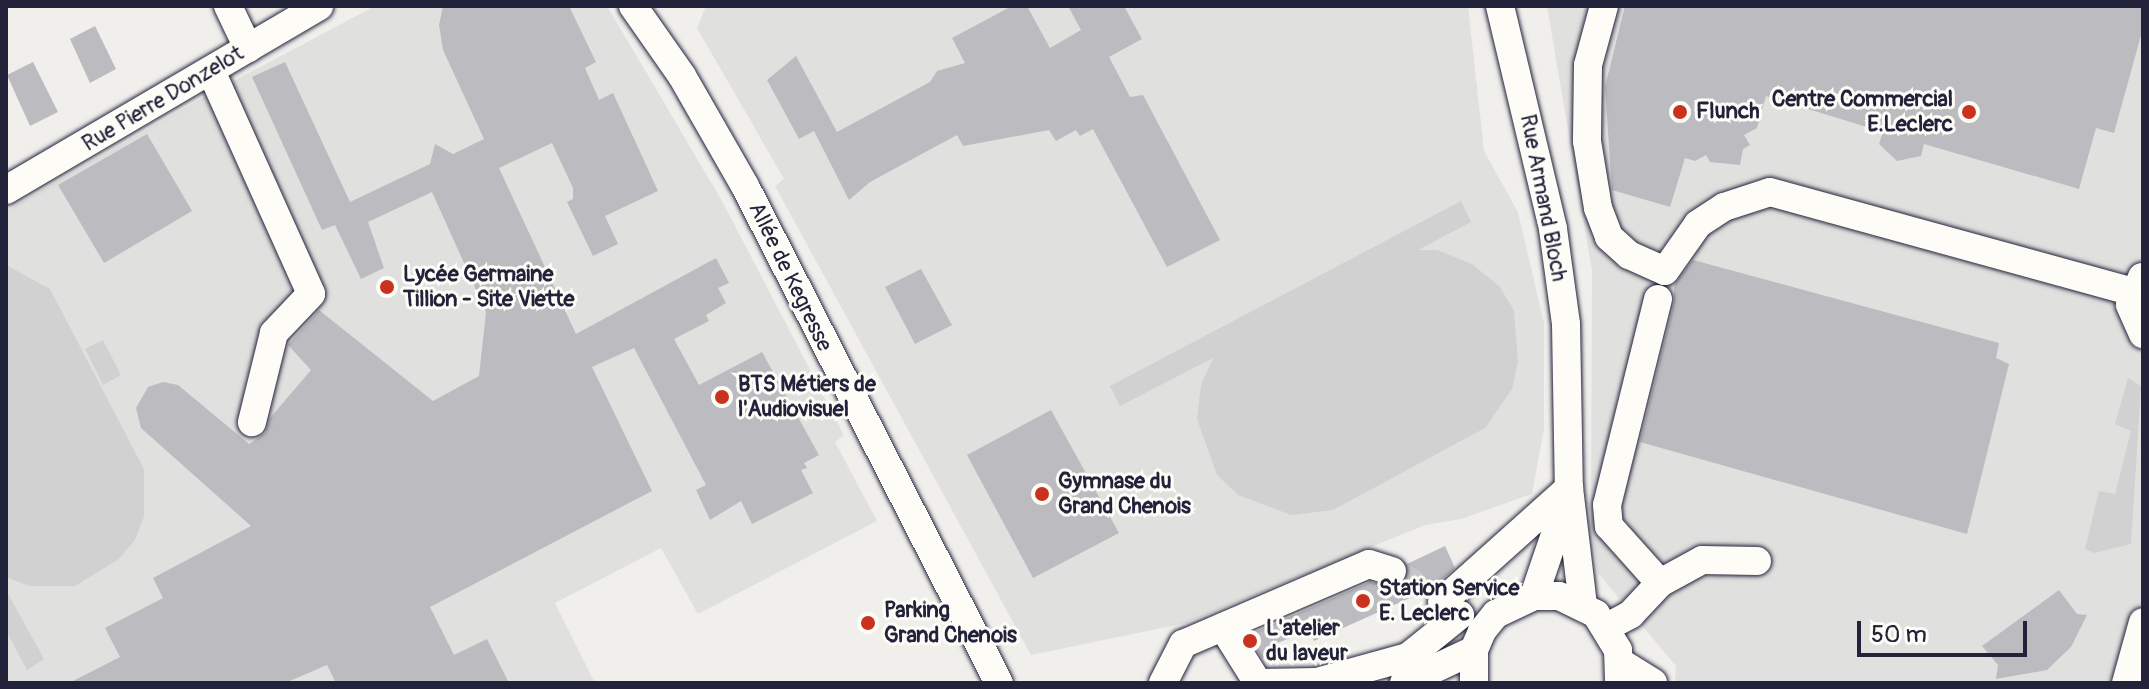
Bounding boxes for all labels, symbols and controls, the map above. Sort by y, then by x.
street label: Rue Pierre Donzelot [78,40,248,158]
place label: Centre Commercial E.Leclerc [1772,86,1953,138]
place label: Flunch [1696,99,1759,125]
marker: Flunch [1671,103,1689,121]
marker: Centre Commercial E.Leclerc [1960,103,1978,121]
street label: Rue Armand Bloch [1514,112,1572,284]
street label: Allée de Kegresse [742,198,838,356]
place label: Lycée Germaine Tillion - Site Viette [403,261,574,312]
marker: Lycée Germaine Tillion - Site Viette [378,278,396,296]
place label: BTS Métiers de l'Audiovisuel [738,371,876,422]
marker: BTS Métiers de l'Audiovisuel [713,388,731,406]
place label: Gymnase du Grand Chenois [1058,468,1191,520]
marker: Gymnase du Grand Chenois [1033,485,1051,503]
place label: Station Service E. Leclerc [1379,575,1519,626]
marker: Station Service E. Leclerc [1354,592,1372,610]
place label: Parking Grand Chenois [884,597,1017,648]
scale bar [1861,605,2031,655]
marker: Parking Grand Chenois [859,614,877,632]
place label: L'atelier du laveur [1266,615,1348,666]
text: 50 m [1871,620,1927,649]
marker: L'atelier du laveur [1241,632,1259,650]

